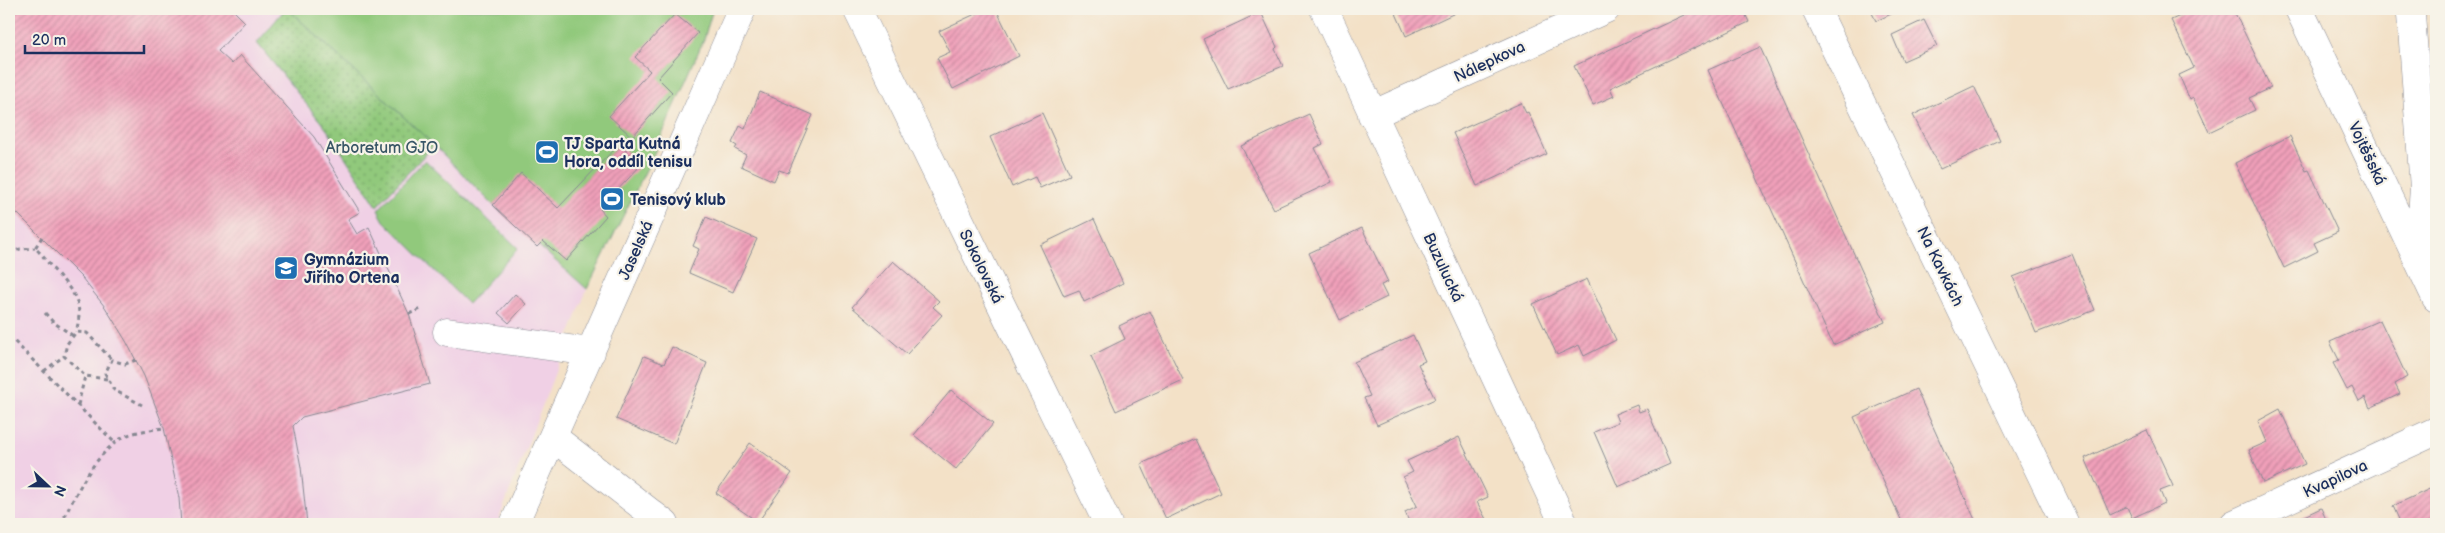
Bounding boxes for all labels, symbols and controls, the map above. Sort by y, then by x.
scale bar [25,22,144,54]
text: 20 m [32,31,66,50]
street label: Nálepkova [1451,38,1528,87]
street label: Vojtěšská [2344,119,2390,188]
place label: TJ Sparta Kutná Hora, oddíl tenisu [564,135,692,172]
park label: Arboretum GJO [326,139,438,158]
sports icon: TJ Sparta Kutná Hora, oddíl tenisu [534,139,560,165]
sports icon: Tenisový klub [599,186,625,212]
place label: Tenisový klub [630,191,726,210]
street label: Jaselská [615,218,658,283]
street label: Na Kavkách [1912,224,1967,310]
street label: Sokolovská [955,226,1007,307]
street label: Buzulucká [1418,230,1467,305]
place label: Gymnázium Jiřího Ortena [304,251,400,288]
school or university icon: Gymnázium Jiřího Ortena [273,255,299,281]
street label: Kvapilova [2300,456,2371,503]
north arrow [22,460,72,510]
text: N [50,483,69,499]

